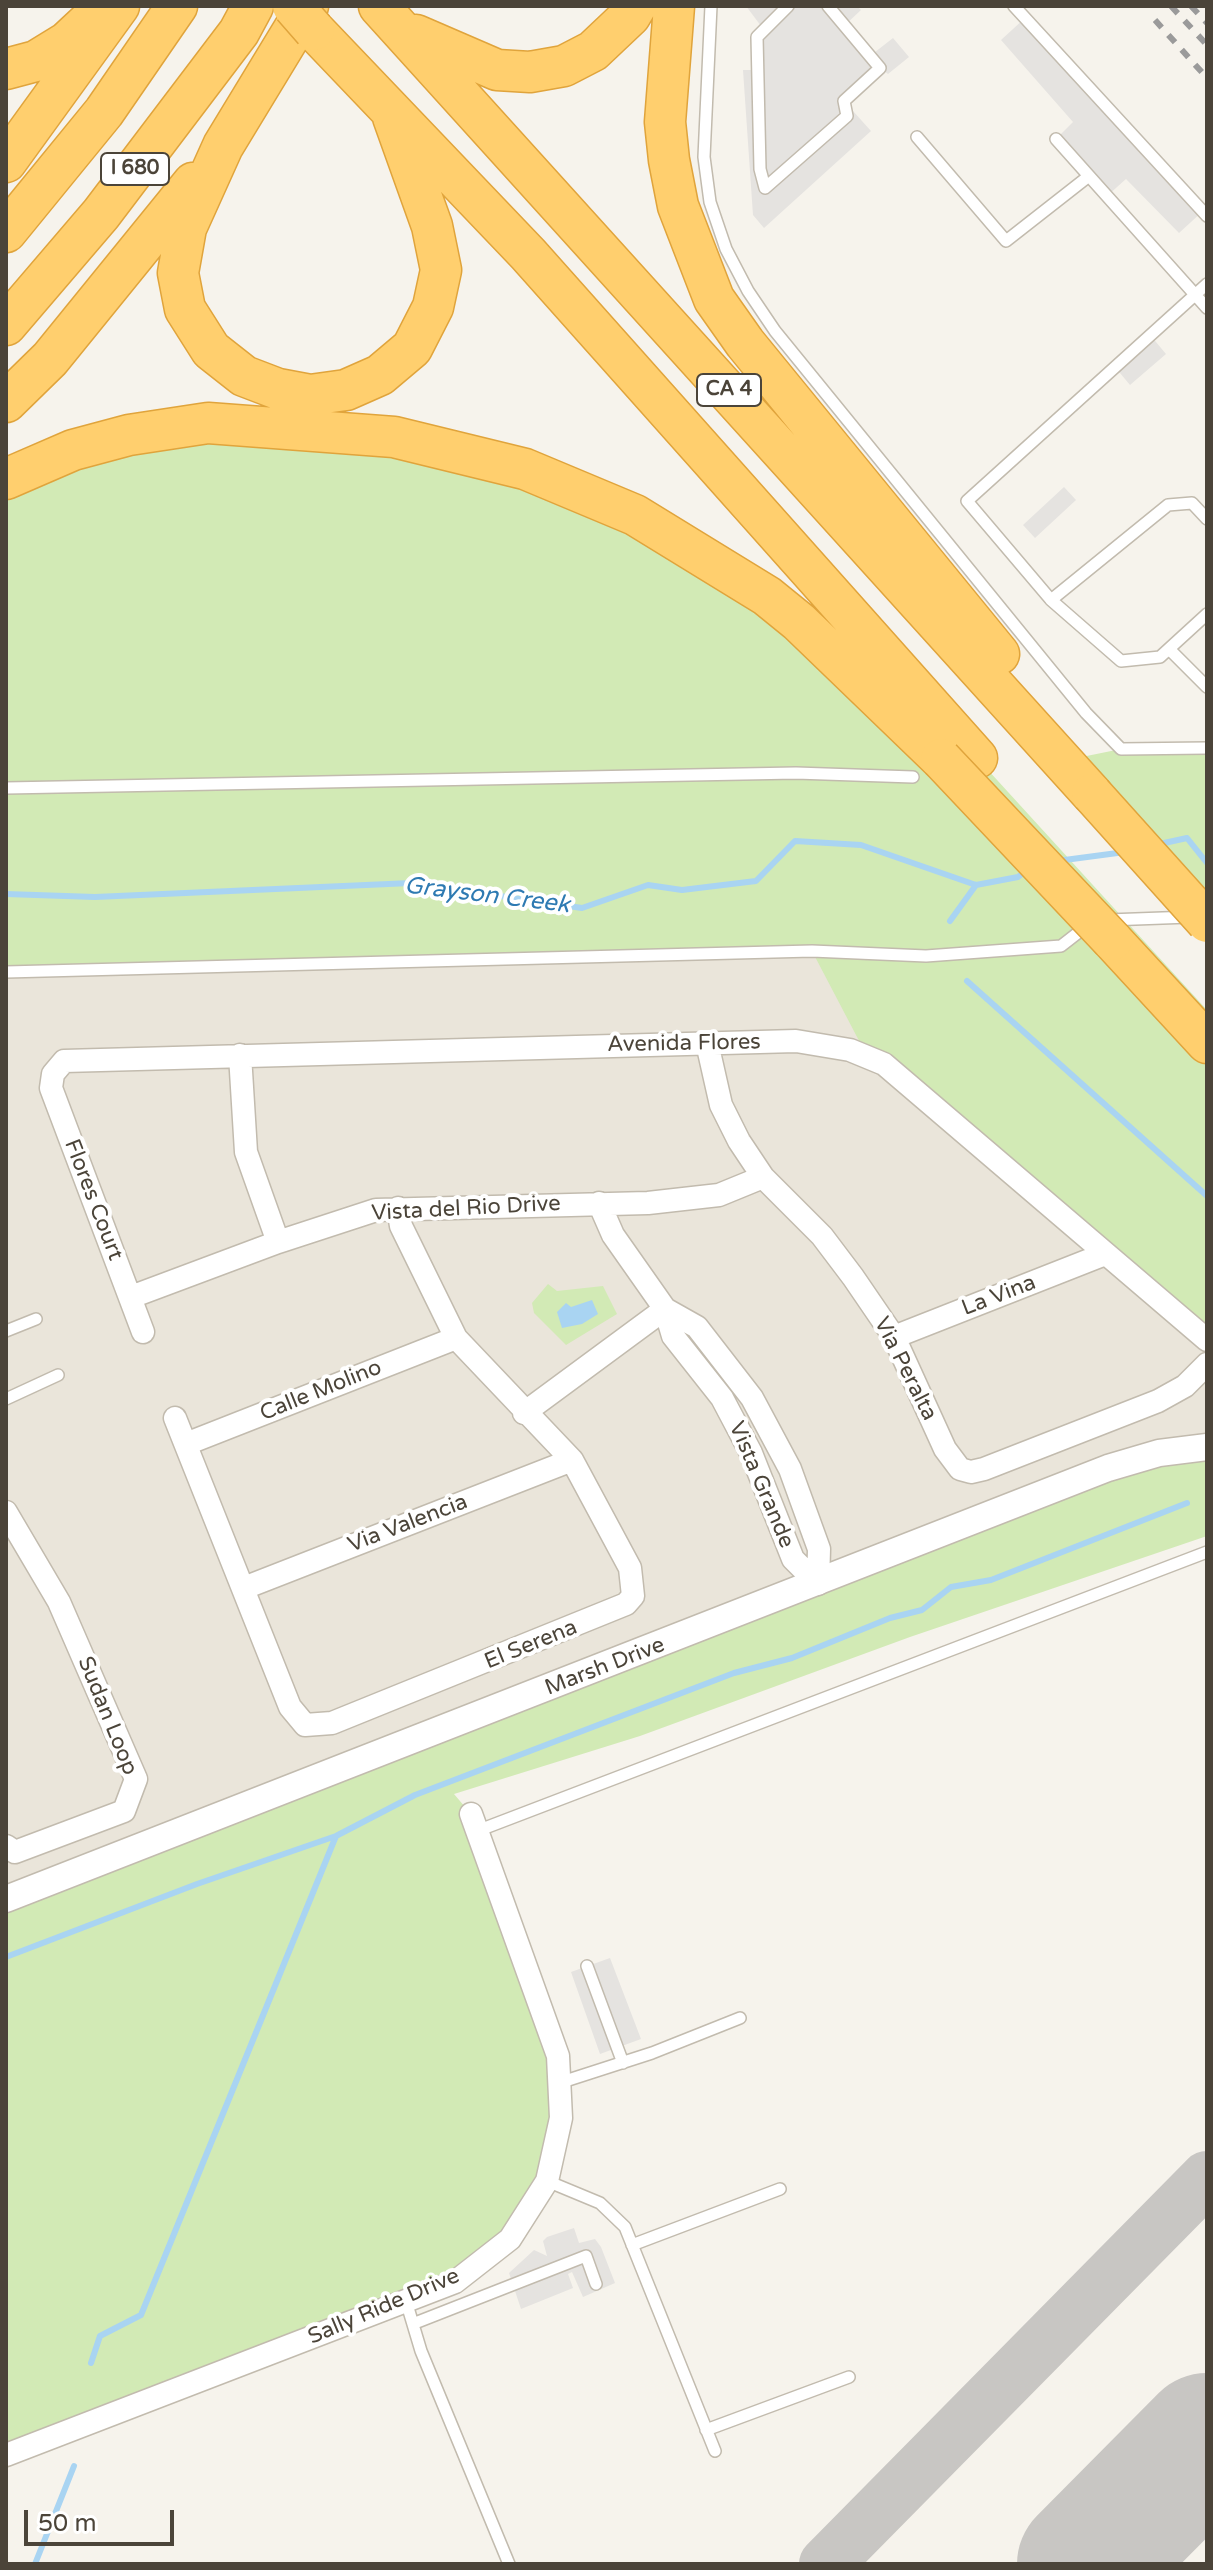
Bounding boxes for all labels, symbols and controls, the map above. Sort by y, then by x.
road number: I 680 [101,153,169,185]
road number: CA 4 [697,374,761,406]
water label: Grayson Creek [403,872,571,920]
street label: Avenida Flores [607,1029,761,1059]
street label: Flores Court [58,1136,128,1264]
street label: Vista del Rio Drive [371,1191,561,1227]
street label: La Vina [958,1270,1040,1322]
street label: Via Peralta [868,1313,942,1425]
street label: Calle Molino [256,1355,386,1427]
street label: Vista Grande [723,1418,799,1552]
street label: Via Valencia [344,1489,472,1559]
street label: El Serena [481,1614,581,1676]
street label: Marsh Drive [541,1632,669,1702]
street label: Sudan Loop [71,1653,143,1779]
street label: Sally Ride Drive [304,2263,464,2351]
scale bar [28,2494,178,2544]
text: 50 m [38,2509,96,2538]

